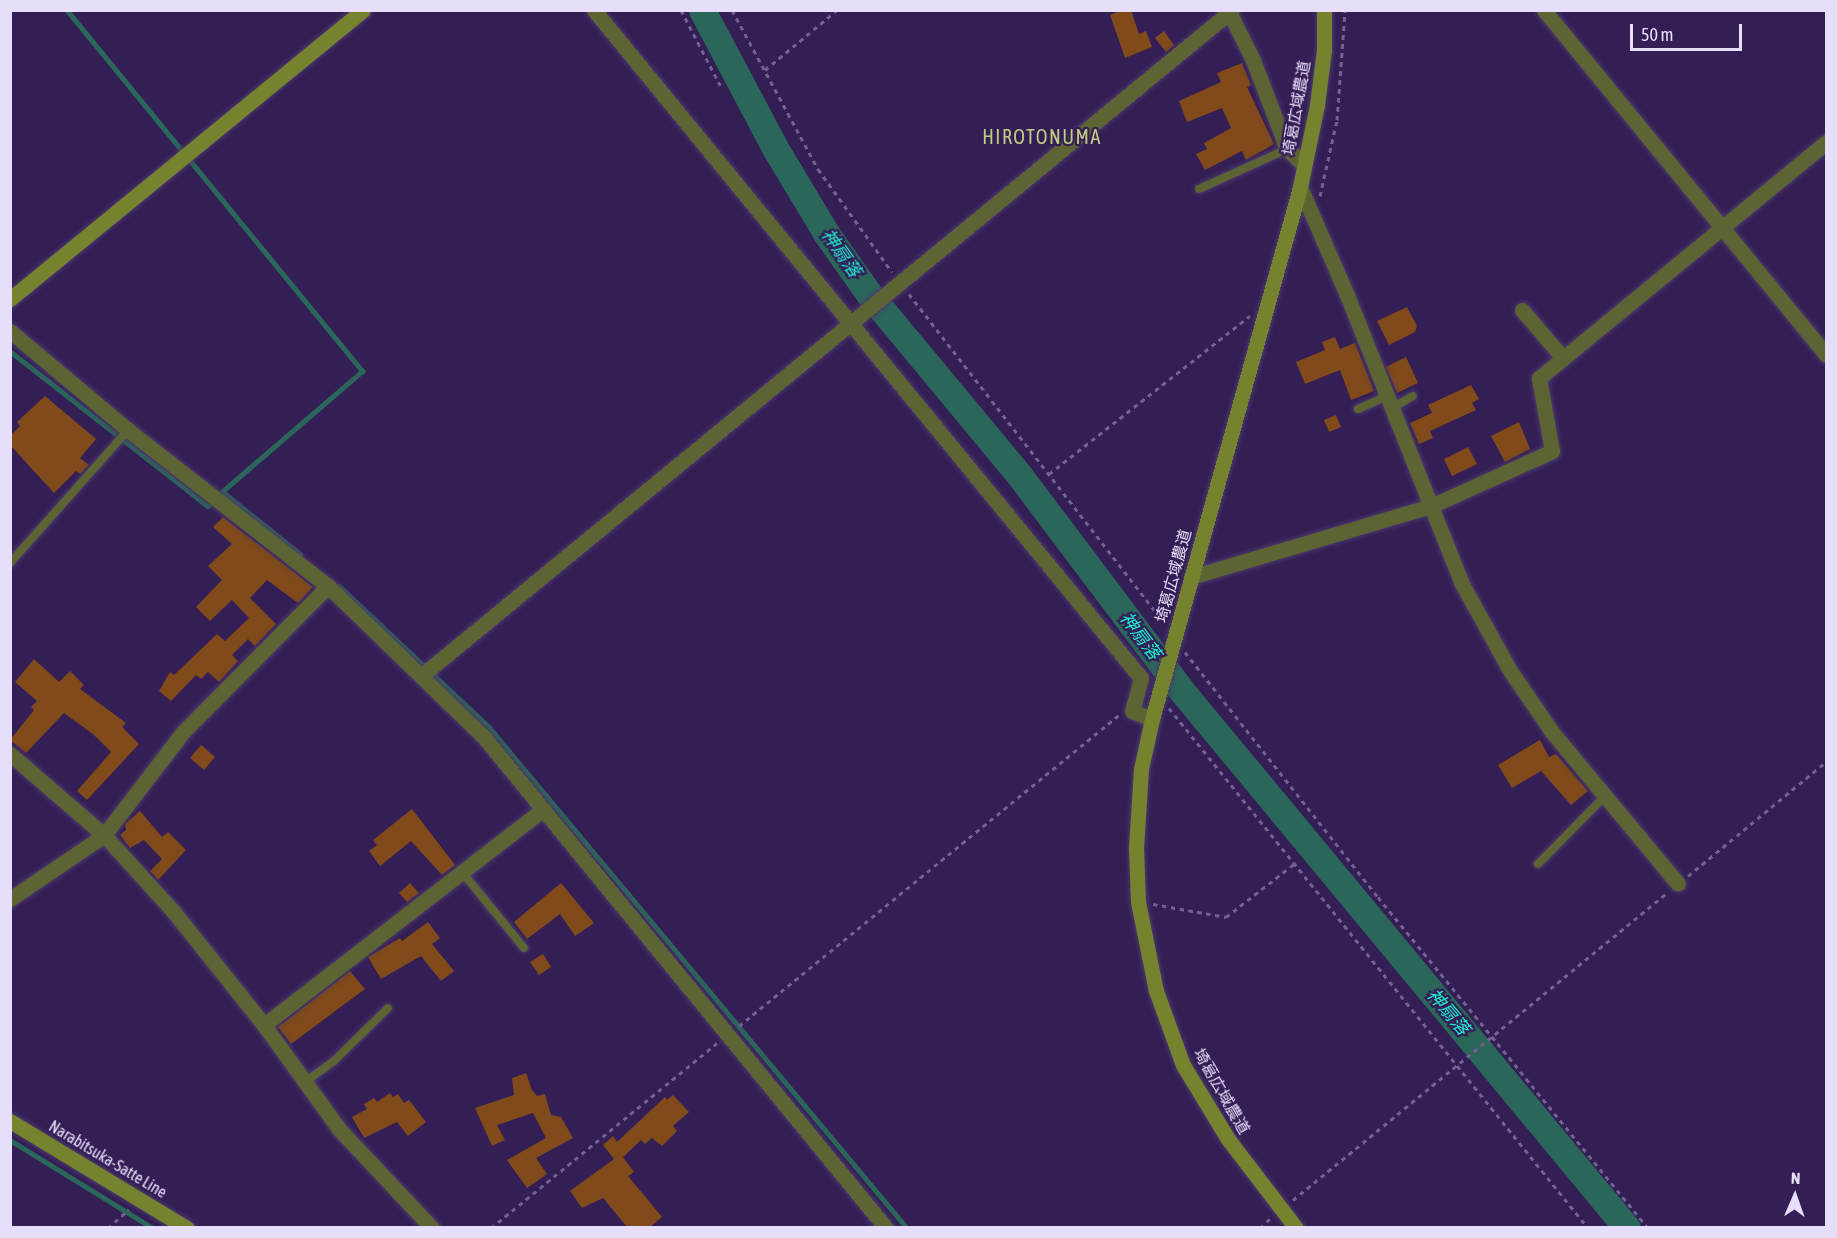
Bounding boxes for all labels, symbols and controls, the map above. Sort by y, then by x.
scale bar [1633,12,1746,50]
text: 50 m [1641,24,1673,45]
street label: 埼葛広域農道 [1278,59,1314,157]
district label: HIROTONUMA [982,124,1102,148]
water label: 神扇落 [817,225,865,281]
street label: 埼葛広域農道 [1151,527,1195,625]
water label: 神扇落 [1115,608,1165,664]
water label: 神扇落 [1422,984,1474,1040]
street label: 埼葛広域農道 [1190,1045,1254,1137]
street label: Narabitsuka-Satte Line [46,1116,170,1202]
north arrow [1765,1166,1825,1226]
text: N [1791,1169,1801,1187]

